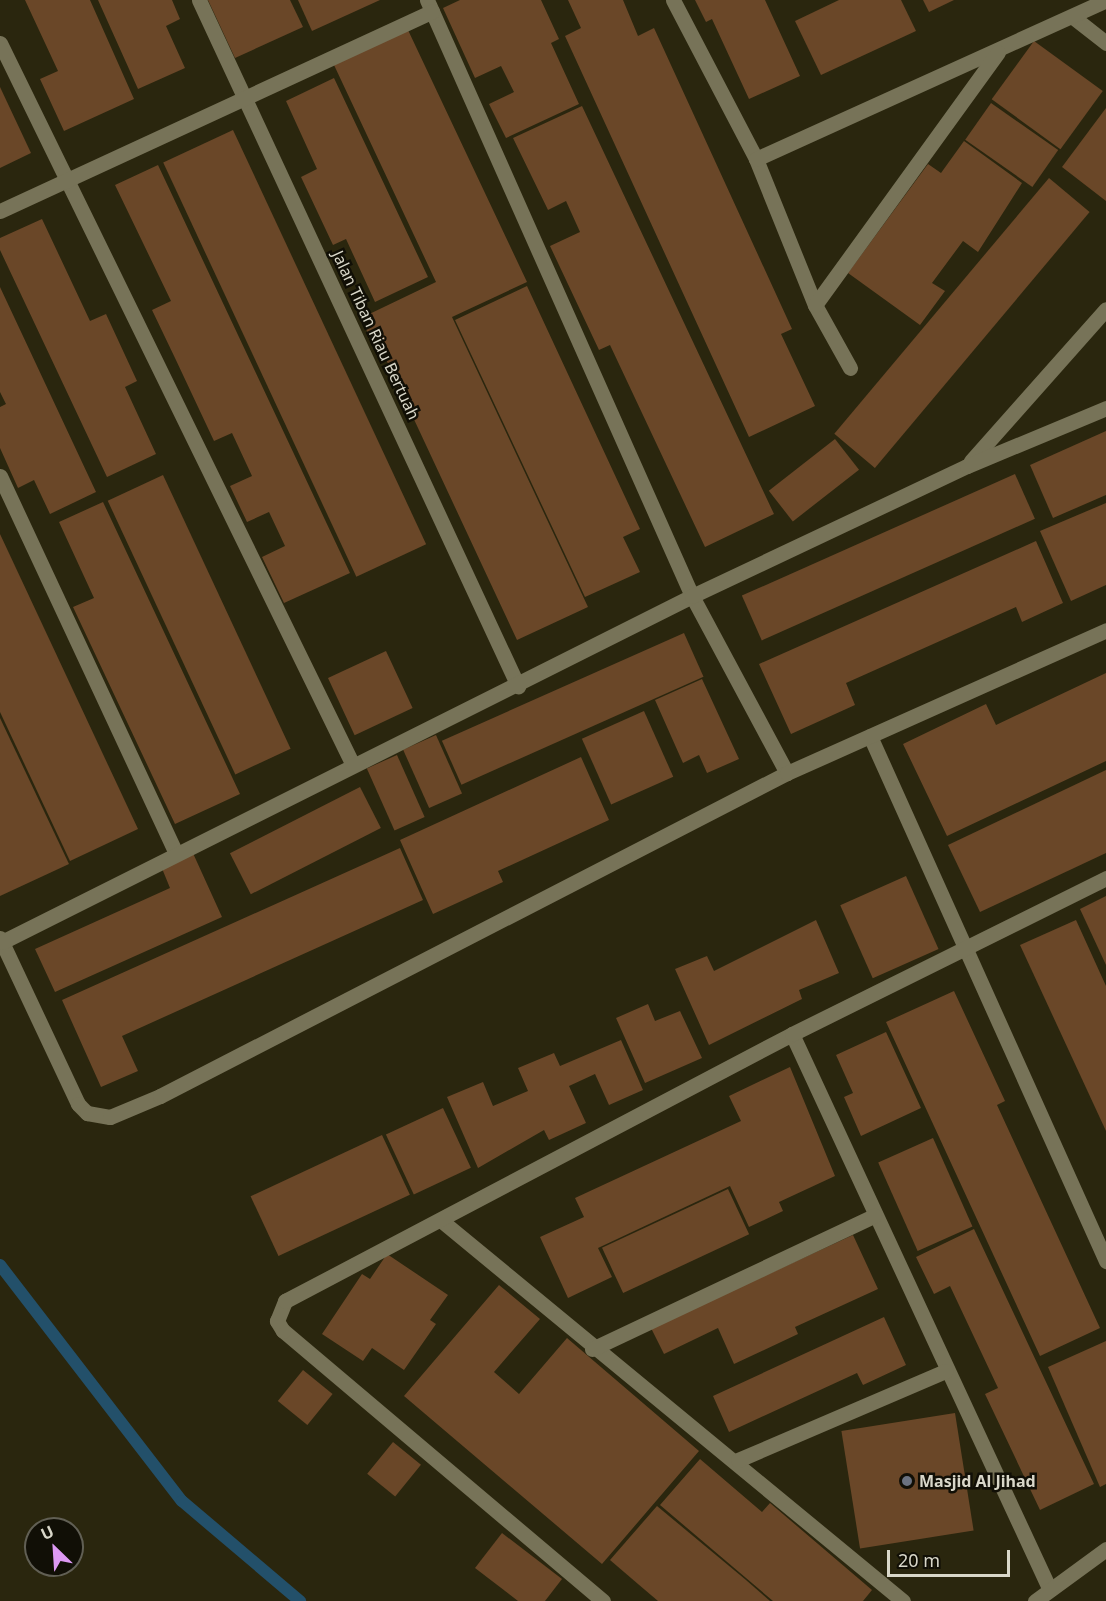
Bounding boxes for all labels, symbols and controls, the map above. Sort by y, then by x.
street label: Jalan Tiban Riau Bertuah [328,248,424,422]
place label: Masjid Al Jihad [919,1471,1036,1491]
marker: Masjid Al Jihad [900,1474,914,1488]
north arrow [24,1517,84,1577]
text: U [37,1520,57,1545]
scale bar [890,1538,1013,1576]
text: 20 m [898,1548,940,1572]

